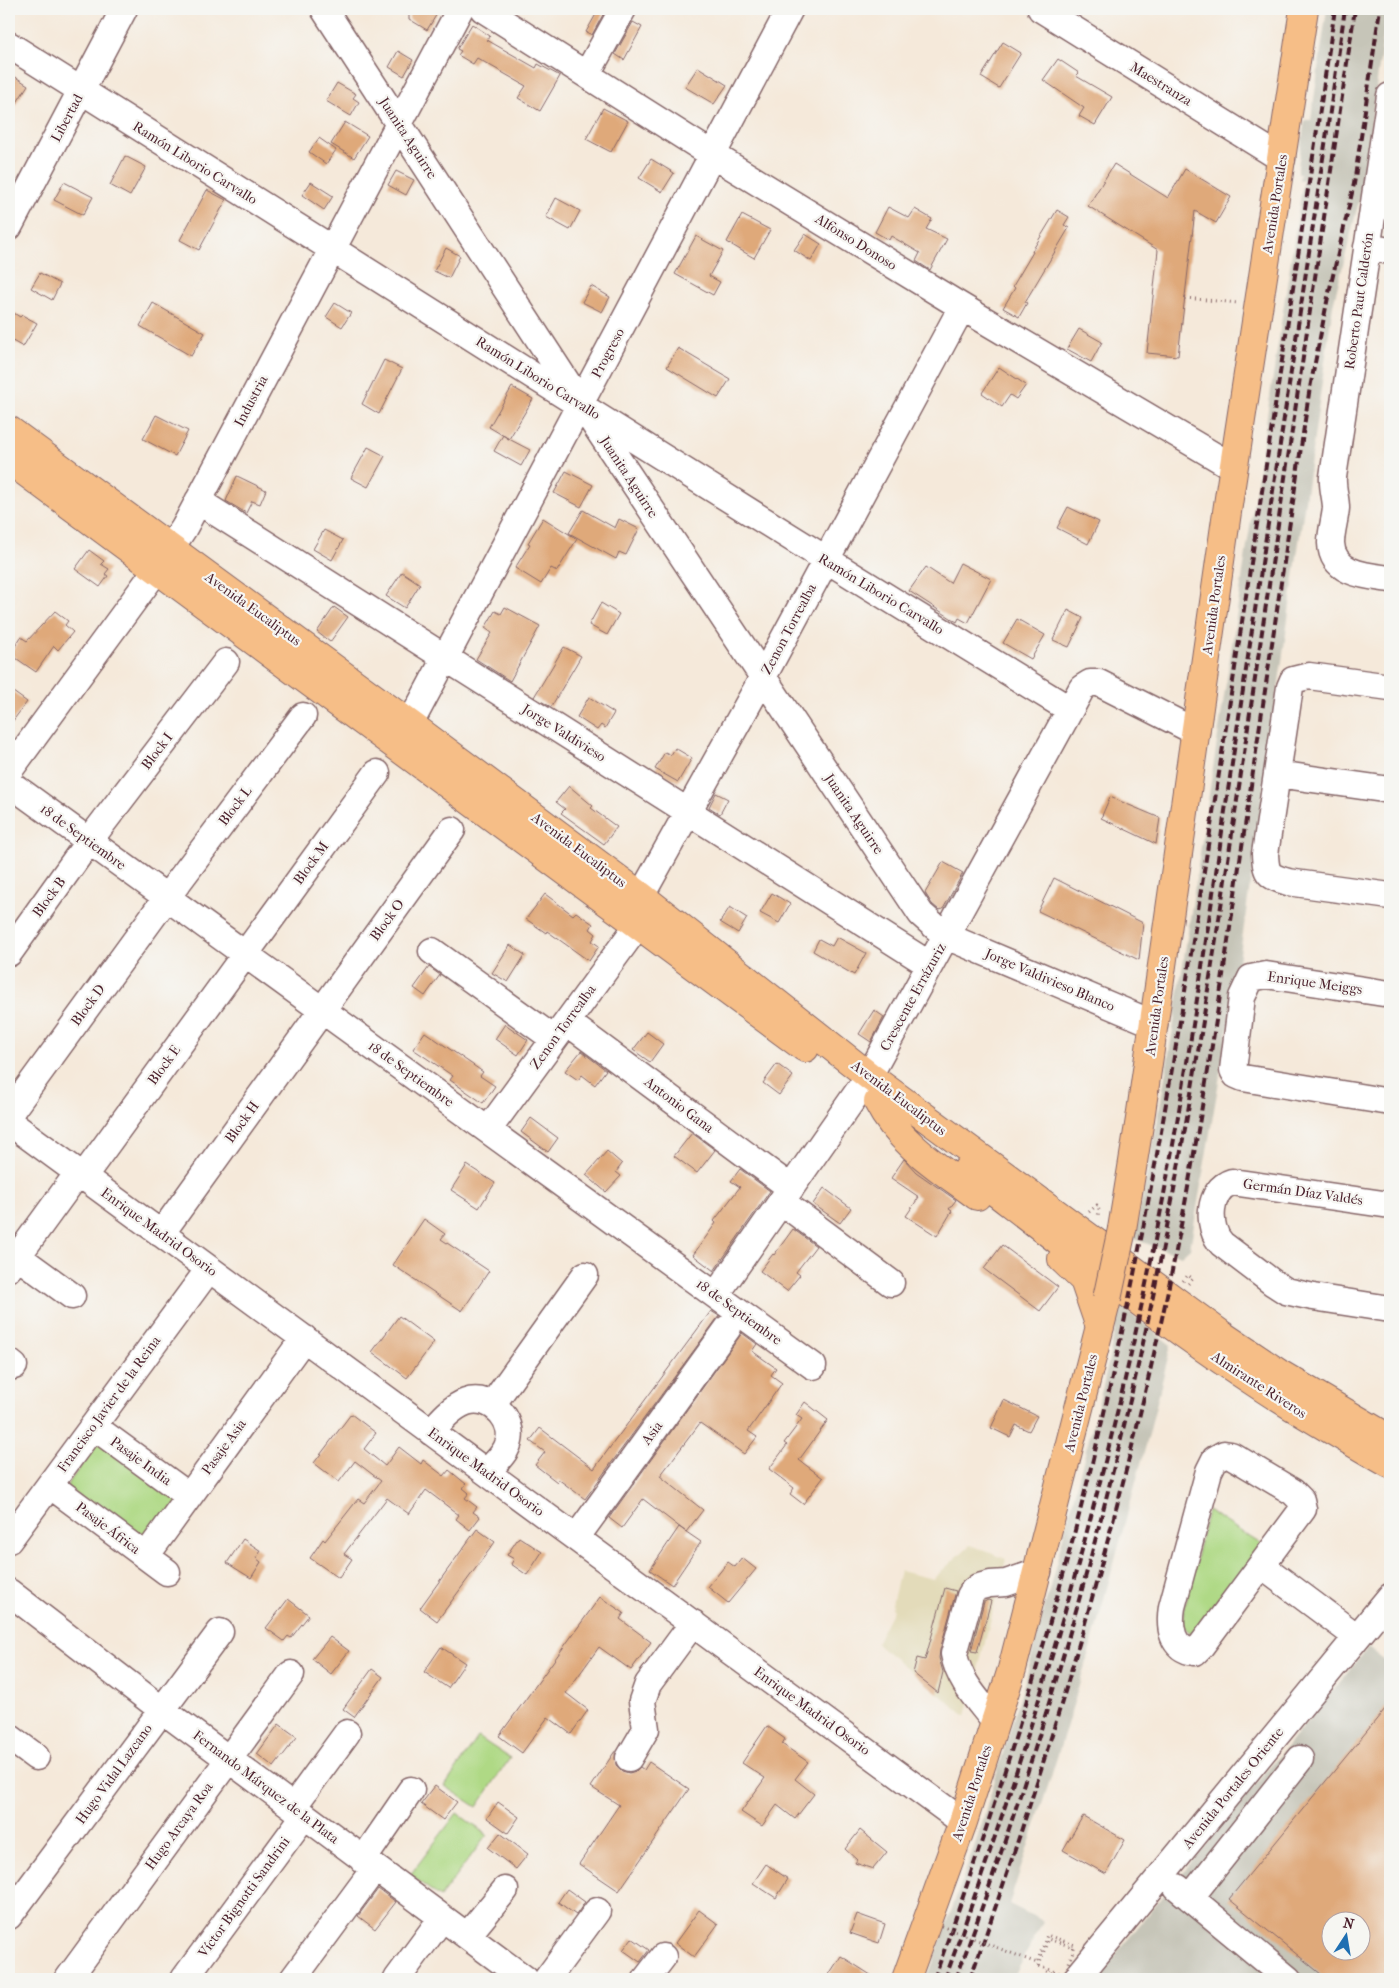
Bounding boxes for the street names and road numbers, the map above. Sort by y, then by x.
street label: Maestranza [1127,58,1195,110]
street label: Libertad [47,91,87,145]
street label: Juanita Aguirre [375,93,441,182]
street label: Ramón Liborio Carvallo [130,118,260,208]
street label: Avenida Portales [1259,153,1291,256]
street label: Alfonso Donoso [811,210,900,274]
street label: Roberto Paut Calderón [1341,231,1377,371]
street label: Progreso [588,325,628,381]
street label: Ramón Liborio Carvallo [473,333,603,423]
street label: Industria [230,372,272,430]
street label: Juanita Aguirre [596,432,662,521]
street label: Ramón Liborio Carvallo [815,550,947,638]
street label: Avenida Portales [1198,554,1229,657]
street label: Avenida Eucaliptus [201,568,304,650]
street label: Zenon Torrealba [758,580,820,677]
street label: Jorge Valdivieso [518,700,609,766]
street label: Block I [138,729,177,773]
street label: Juanita Aguirre [820,770,887,858]
street label: Block L [215,783,256,829]
street label: 18 de Septiembre [37,800,129,874]
street label: Avenida Eucaliptus [527,808,630,891]
street label: Block M [290,838,332,888]
street label: Block B [29,874,69,920]
street label: Block O [366,896,408,944]
street label: Crescente Errázuriz [876,940,950,1054]
street label: Jorge Valdivieso Blanco [982,945,1117,1015]
street label: Avenida Portales [1141,955,1172,1058]
street label: Enrique Meiggs [1267,968,1363,998]
street label: Block D [67,981,109,1029]
street label: Zenon Torrealba [527,981,600,1073]
street label: 18 de Septiembre [365,1037,457,1111]
street label: Block E [144,1041,184,1088]
street label: Avenida Eucaliptus [847,1056,950,1139]
street label: Antonio Gana [640,1073,717,1137]
street label: Block H [221,1098,263,1146]
street label: Germán Díaz Valdés [1242,1175,1364,1209]
street label: Enrique Madrid Osorio [98,1184,220,1280]
street label: 18 de Septiembre [693,1275,785,1349]
street label: Francisco Javier de la Reina [54,1332,165,1475]
street label: Almirante Riveros [1207,1347,1310,1422]
street label: Avenida Portales [1060,1352,1101,1455]
street label: Pasaje Asia [198,1415,250,1478]
street label: Asia [637,1418,666,1449]
street label: Enrique Madrid Osorio [425,1424,547,1520]
street label: Pasaje India [107,1433,175,1489]
street label: Pasaje África [72,1497,145,1558]
street label: Enrique Madrid Osorio [751,1663,873,1759]
street label: Hugo Vidal Lazcano [72,1721,156,1827]
street label: Avenida Portales Oriente [1178,1724,1287,1853]
street label: Fernando Márquez de la Plata [190,1727,343,1848]
street label: Avenida Portales [948,1743,996,1844]
street label: Hugo Arcaya Roa [142,1778,217,1873]
street label: Víctor Bignotti Sandrini [194,1833,293,1961]

